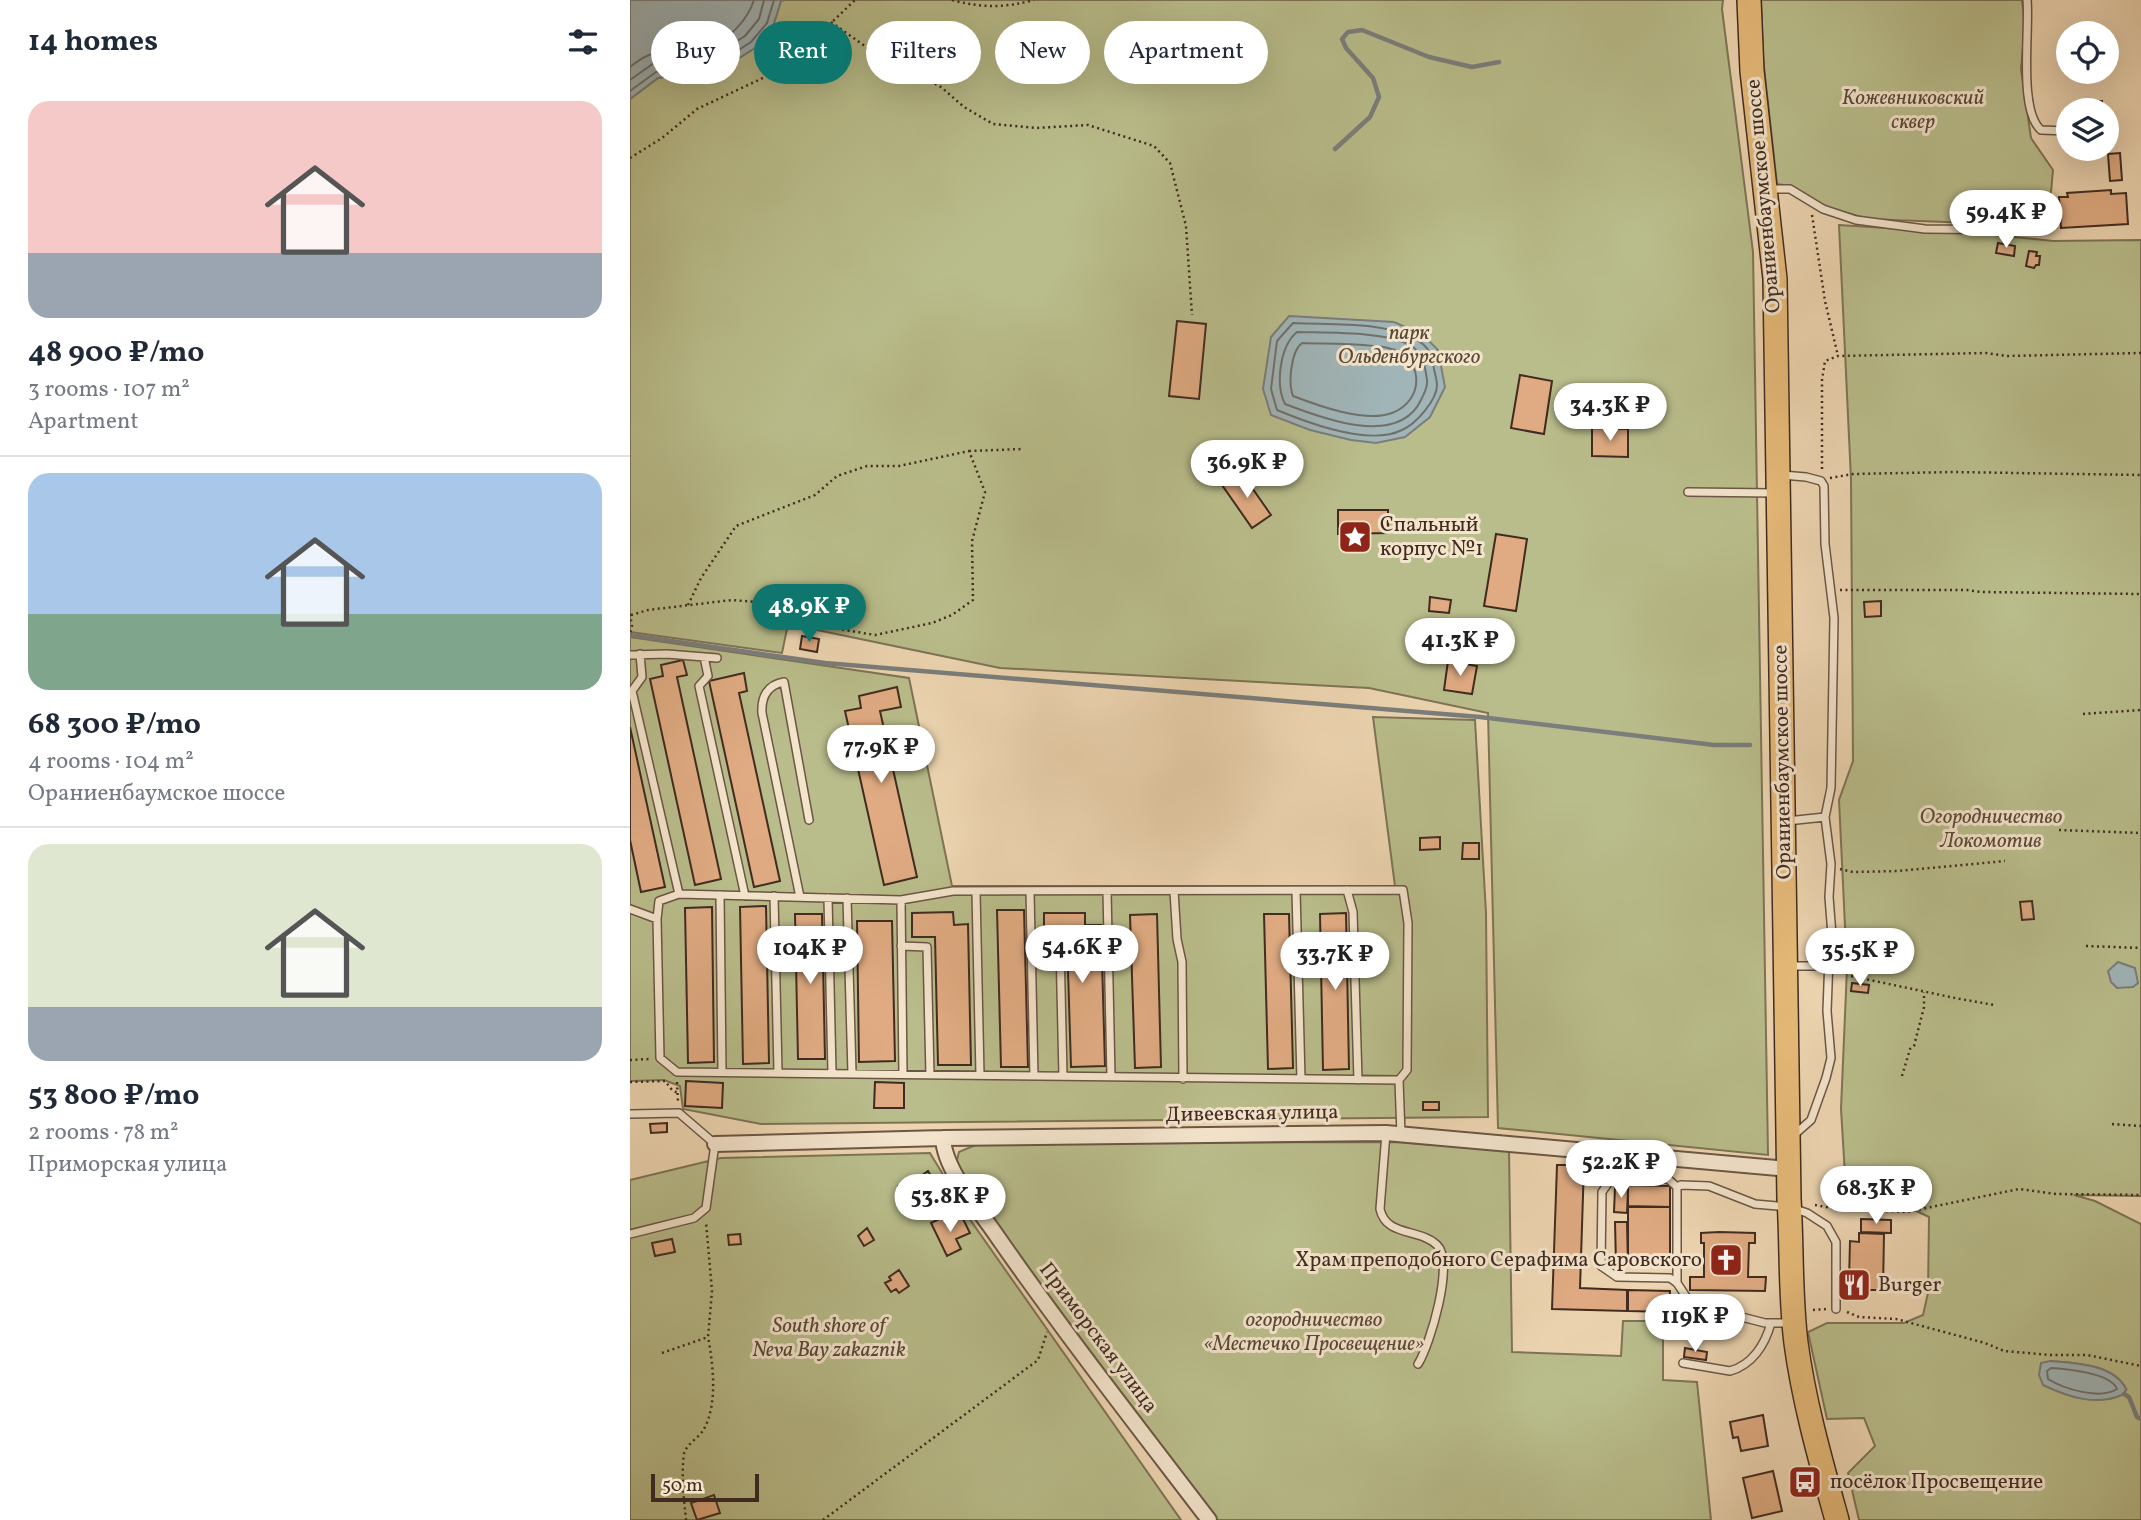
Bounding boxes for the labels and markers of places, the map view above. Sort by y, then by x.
pin: 59.4K ₽ [1941,190,2071,250]
pin: 34.3K ₽ [1545,384,1675,443]
pin: 36.9K ₽ [1182,440,1312,500]
place label: Спальный корпус №1 [1380,511,1484,564]
place icon: Спальный корпус №1 [1336,518,1374,556]
pin: 48.9K ₽ [744,584,874,644]
pin: 41.3K ₽ [1395,618,1525,678]
pin: 77.9K ₽ [816,726,946,785]
pin: 104K ₽ [753,926,867,986]
pin: 54.6K ₽ [1017,926,1147,985]
pin: 35.5K ₽ [1795,928,1925,988]
pin: 33.7K ₽ [1270,932,1400,992]
pin: 52.2K ₽ [1556,1140,1686,1200]
pin: 68.3K ₽ [1811,1166,1941,1226]
pin: 53.8K ₽ [885,1174,1015,1234]
church icon: Храм преподобного Серафима Саровского [1707,1241,1745,1279]
place label: Храм преподобного Серафима Саровского [1295,1246,1702,1275]
restaurant icon: Burger [1835,1266,1873,1304]
place label: Burger [1878,1271,1941,1300]
pin: 119K ₽ [1638,1294,1752,1354]
bus stop icon: посёлок Просвещение [1786,1463,1824,1501]
place label: посёлок Просвещение [1830,1468,2043,1497]

